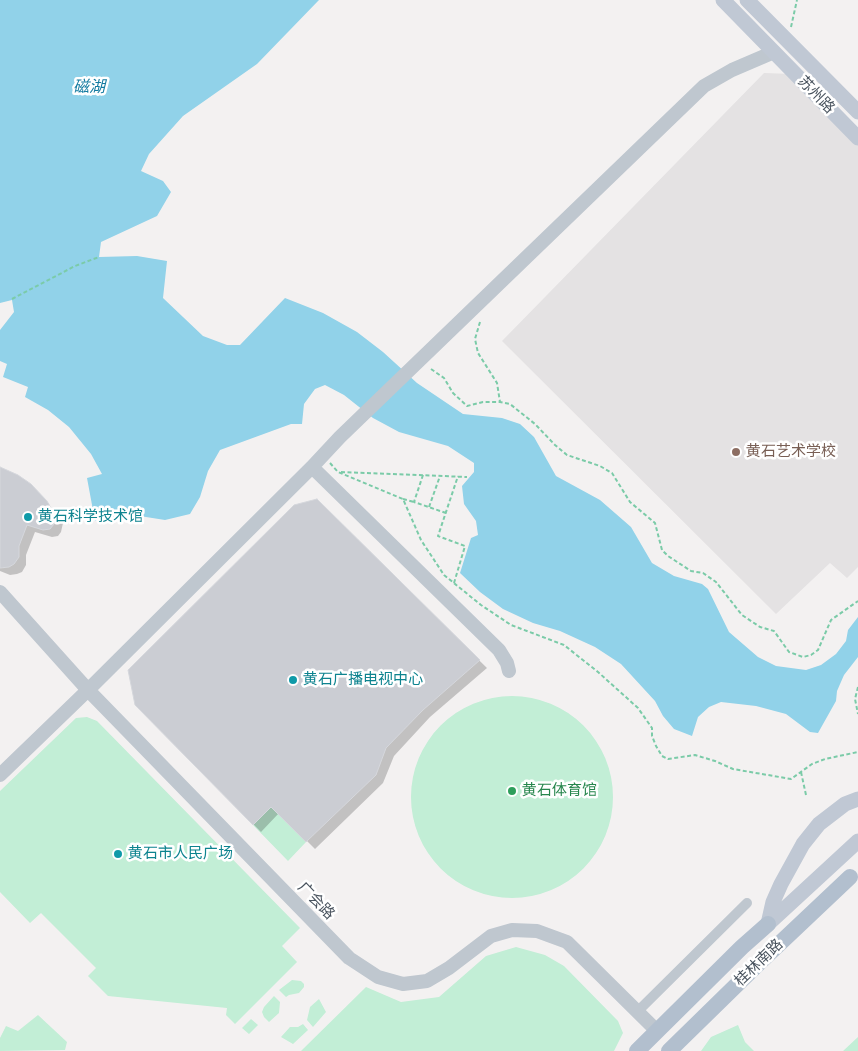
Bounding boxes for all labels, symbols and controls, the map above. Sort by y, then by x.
street label: 苏州路 [794,73,838,117]
water label: 磁湖 [73,78,105,98]
place label: 黄石艺术学校 [746,443,836,461]
marker: 黄石艺术学校 [730,446,742,458]
place label: 黄石科学技术馆 [38,508,143,526]
marker: 黄石科学技术馆 [22,511,34,523]
place label: 黄石广播电视中心 [303,671,423,689]
marker: 黄石广播电视中心 [287,674,299,686]
place label: 黄石体育馆 [522,782,597,800]
marker: 黄石体育馆 [506,785,518,797]
place label: 黄石市人民广场 [128,845,233,863]
marker: 黄石市人民广场 [112,848,124,860]
street label: 广会路 [294,879,338,923]
street label: 桂林南路 [731,936,787,990]

